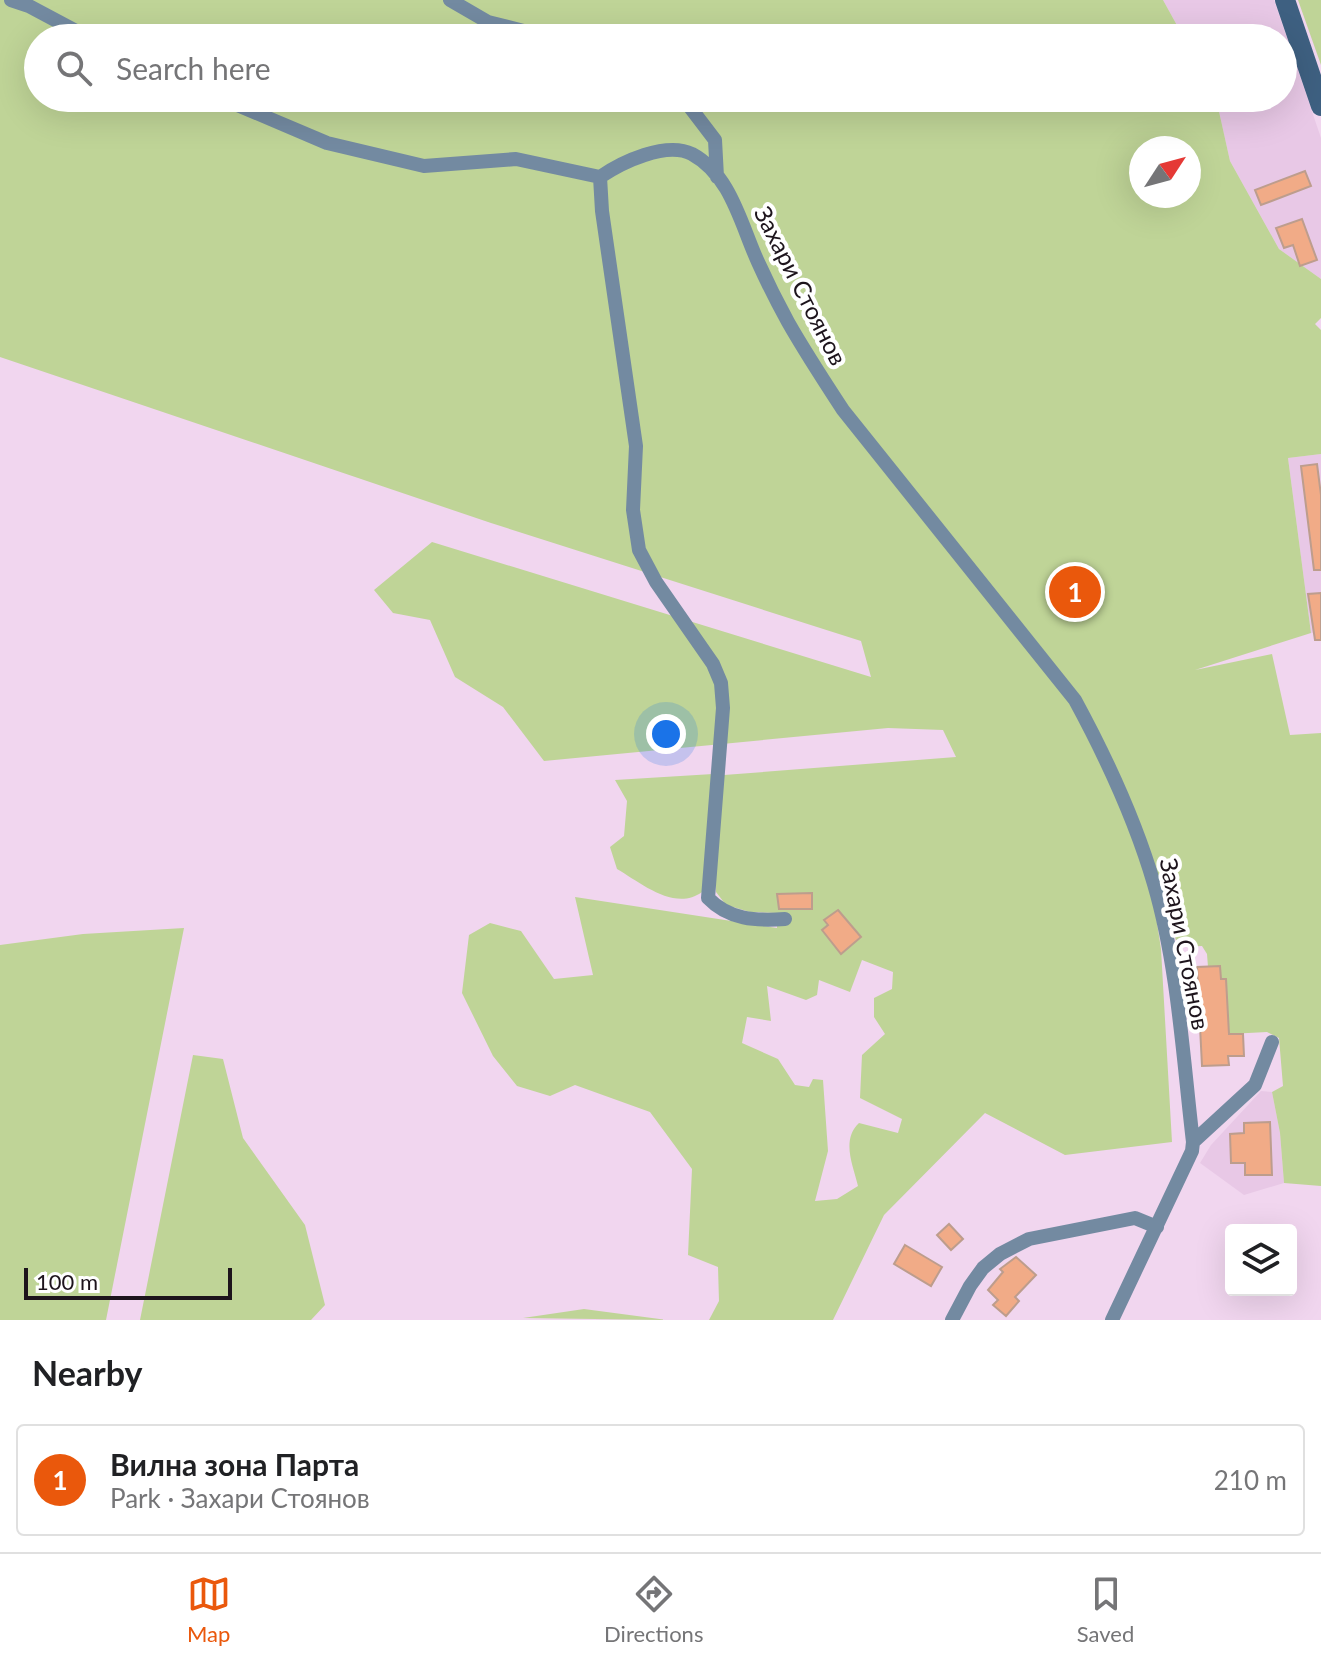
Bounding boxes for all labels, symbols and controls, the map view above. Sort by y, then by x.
search box [24,24,1297,112]
icon: search [52,46,96,90]
text: Search here [116,50,271,86]
north arrow [1129,136,1201,208]
street label: Захари Стоянов [749,201,854,370]
pin: 1 [1049,562,1101,622]
your location [646,714,686,754]
street label: Захари Стоянов [1155,855,1216,1032]
map controls [1225,1224,1297,1296]
button: layers [1225,1224,1297,1296]
scale bar [24,1264,232,1300]
text: 100 m [36,1268,98,1295]
text: Nearby [32,1352,143,1393]
text: Вилна зона Парта [110,1446,359,1482]
text: 1 [52,1464,68,1496]
text: 210 m [1214,1464,1287,1496]
text: Park · Захари Стоянов [110,1482,370,1514]
tab: Map [187,1572,231,1647]
tab: Directions [604,1572,703,1647]
tab: Saved [1077,1572,1134,1647]

